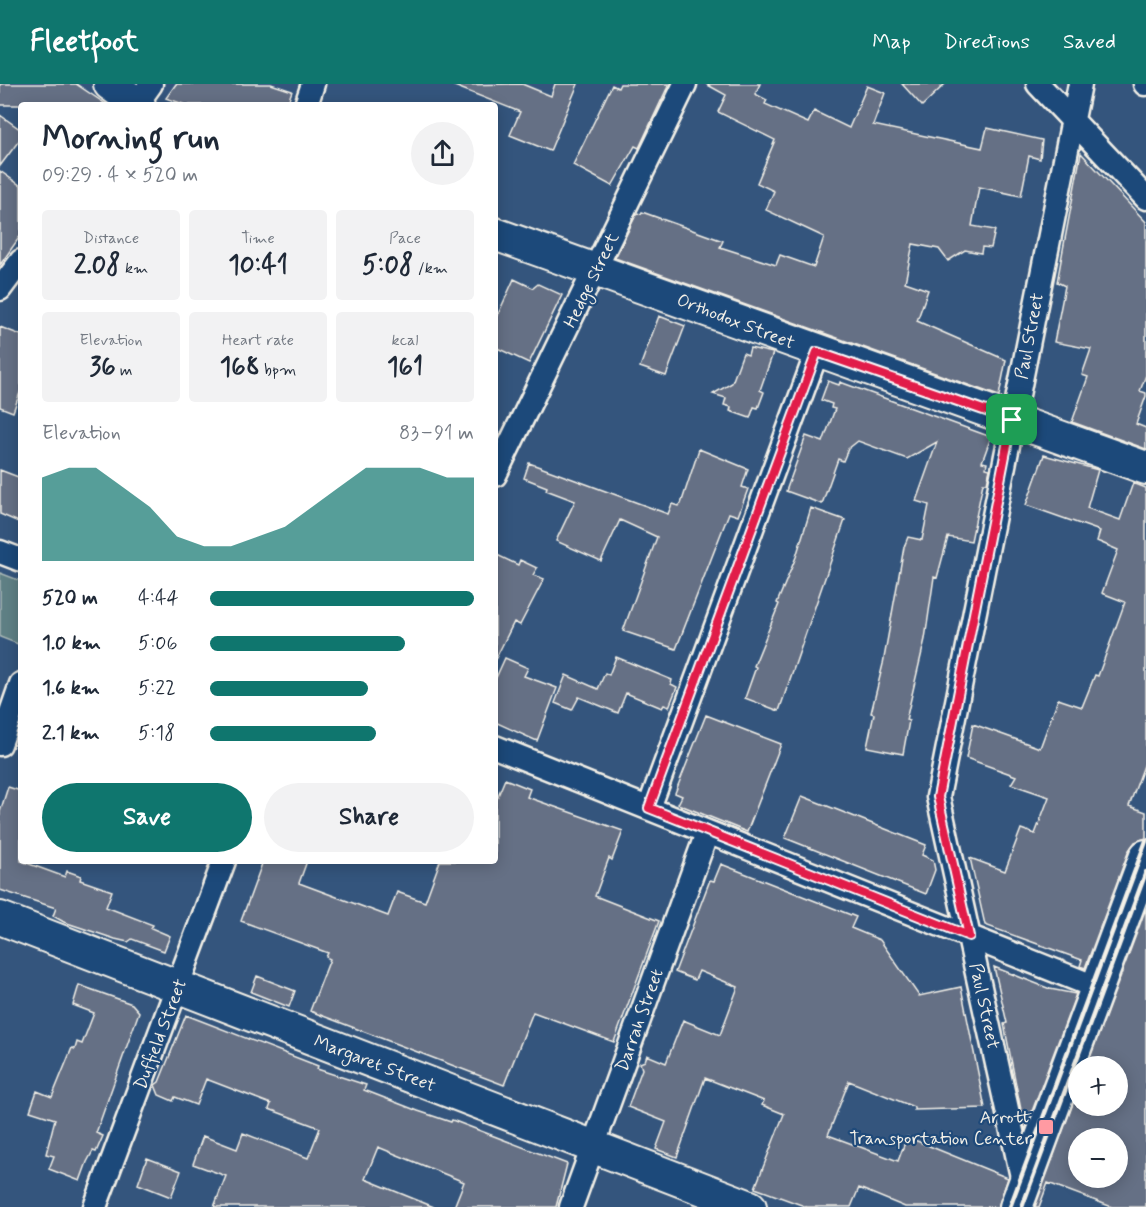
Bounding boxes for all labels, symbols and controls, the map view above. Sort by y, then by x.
text: Fleetfoot [30,24,139,61]
text: Map [872,28,911,56]
text: Directions [944,28,1030,56]
text: Saved [1063,28,1116,56]
text: Morning run [42,117,220,161]
button: share [411,122,474,185]
text: 09:29 · 4 × 520 m [42,162,198,189]
text: Distance [83,228,139,249]
text: Time [241,228,275,249]
text: Pace [389,228,421,249]
street label: Hedge Street [559,228,626,332]
text: 2.08 [74,249,121,283]
text: 10:41 [228,249,288,283]
text: 5:08 [362,249,413,283]
text: km [121,258,148,279]
text: /km [413,258,448,279]
street label: Orthodox Street [673,288,798,355]
street label: Paul Street [1010,291,1050,381]
text: Elevation [80,330,143,351]
text: Heart rate [222,330,294,351]
text: kcal [392,330,418,351]
text: 36 [89,351,116,385]
text: 168 [220,351,260,385]
text: 161 [387,351,423,385]
text: m [116,360,133,381]
text: bpm [260,360,296,381]
pin [986,394,1037,445]
icon: arrive [995,403,1028,436]
text: Elevation [42,420,121,447]
text: 83–91 m [399,420,474,447]
text: 520 m [42,585,98,612]
text: 4:44 [138,585,179,612]
text: 1.0 km [42,630,101,657]
text: 5:06 [138,630,178,657]
text: 1.6 km [42,675,100,702]
text: 5:22 [138,675,176,702]
text: 2.1 km [42,720,99,747]
text: 5:18 [138,720,175,747]
button: Save [42,783,252,852]
button: Share [264,783,474,852]
street label: Paul Street [963,961,1005,1051]
street label: Darrah Street [610,965,670,1075]
street label: Duffield Street [129,975,193,1093]
street label: Margaret Street [310,1030,439,1099]
map controls [1068,1056,1128,1188]
button: + [1068,1056,1128,1116]
place label: Arrott Transportation Center [849,1106,1033,1151]
marker: Arrott Transportation Center [1037,1118,1055,1136]
button: − [1068,1128,1128,1188]

